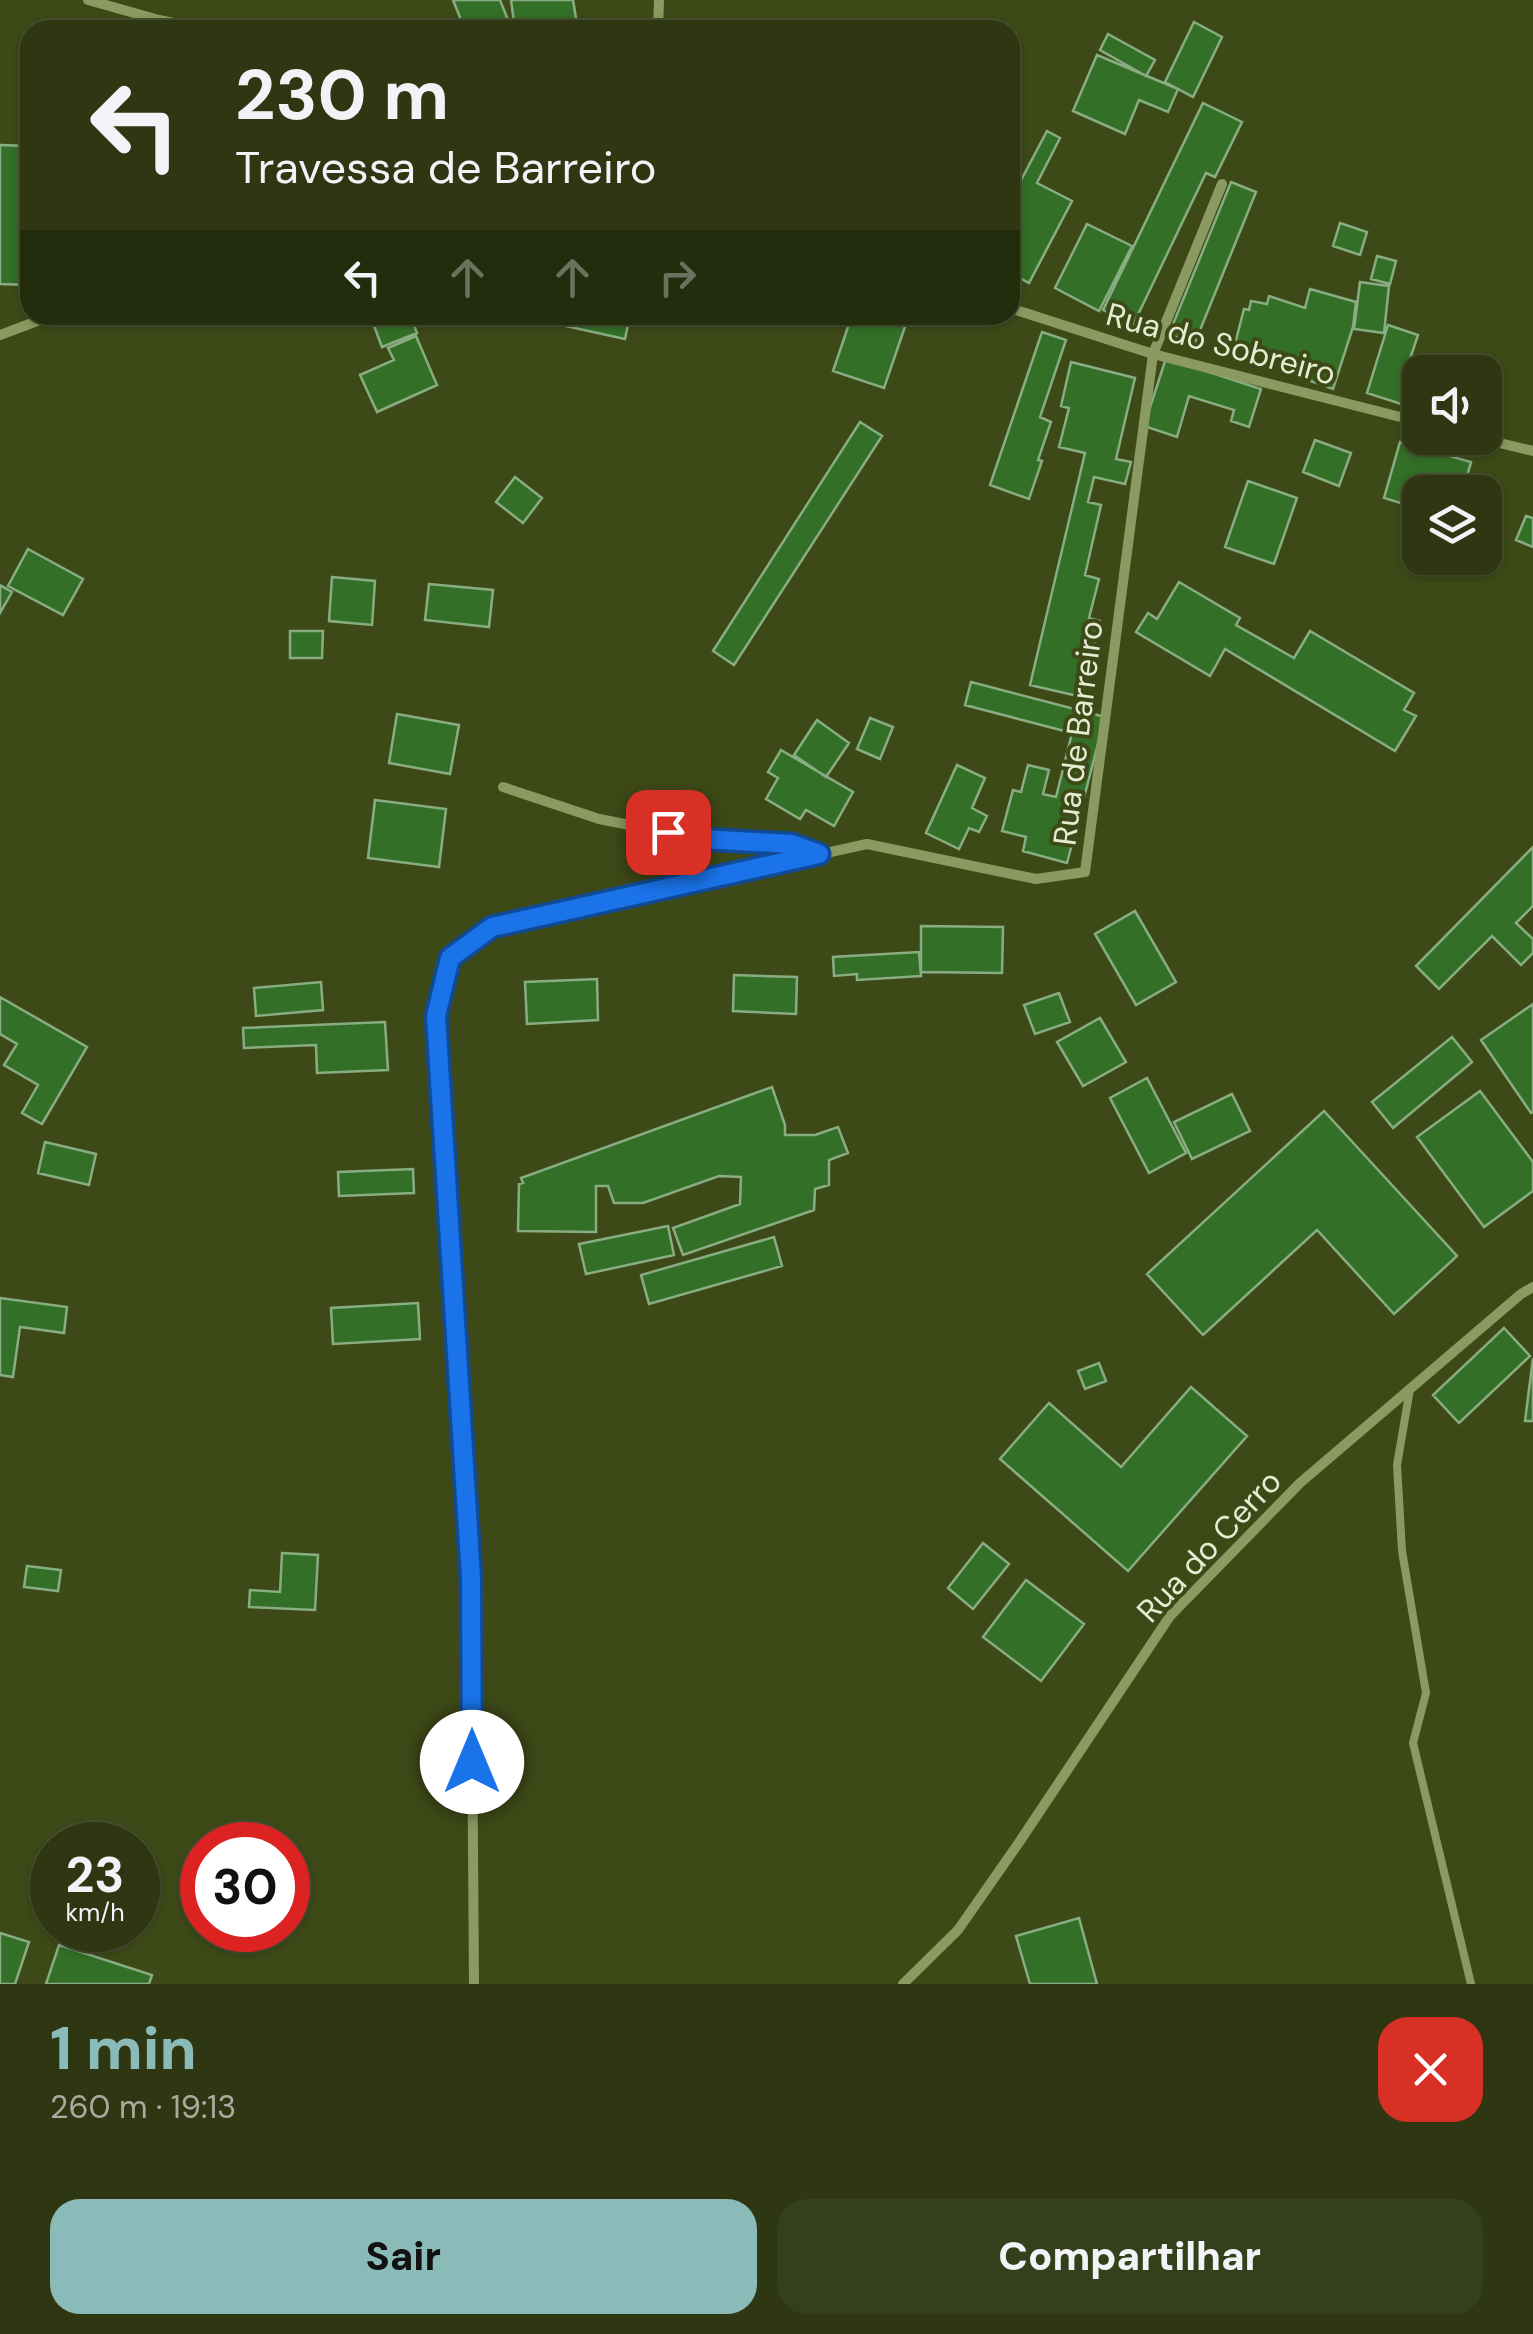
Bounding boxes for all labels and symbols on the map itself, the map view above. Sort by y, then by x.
street label: Rua do Sobreiro [1102,293,1340,395]
street label: Rua de Barreiro [1043,618,1113,848]
pin [626,790,711,875]
street label: Rua do Cerro [1127,1461,1291,1631]
position arrow [420,1710,524,1814]
speed limit sign: 30 [180,1822,310,1952]

